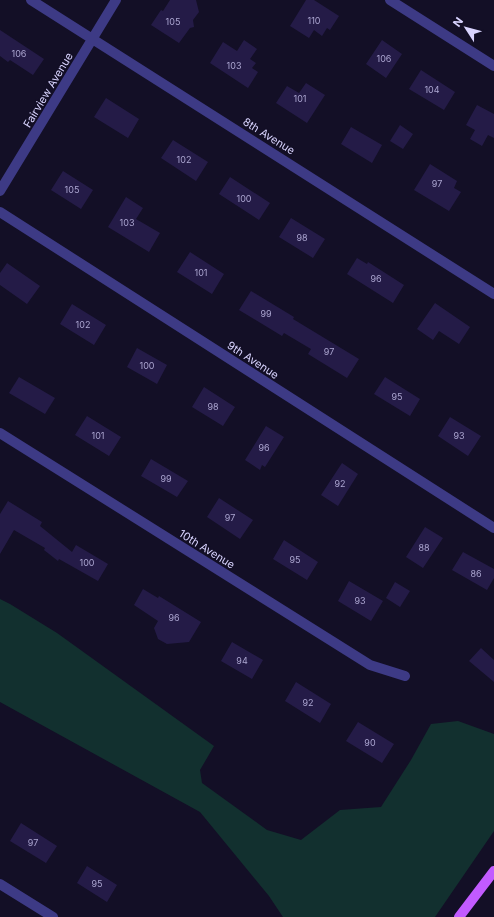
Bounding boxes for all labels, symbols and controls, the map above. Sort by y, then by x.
north arrow [446,8,486,48]
house number: 110 [308,15,321,26]
text: N [450,15,466,30]
house number: 105 [166,16,180,27]
house number: 106 [12,48,27,59]
street label: Fairview Avenue [20,50,76,130]
house number: 106 [377,53,392,64]
house number: 103 [227,60,242,71]
house number: 104 [424,84,440,95]
house number: 101 [294,93,307,104]
street label: 8th Avenue [240,115,298,157]
house number: 102 [177,154,191,165]
house number: 97 [432,178,442,189]
house number: 105 [65,184,79,195]
house number: 100 [236,193,252,204]
house number: 103 [120,217,135,228]
house number: 98 [296,232,308,243]
house number: 101 [195,267,208,278]
house number: 96 [370,273,382,284]
house number: 99 [260,308,272,319]
house number: 102 [76,319,90,330]
street label: 9th Avenue [225,338,281,382]
house number: 97 [324,346,334,357]
house number: 100 [139,360,155,371]
house number: 95 [391,391,403,402]
house number: 98 [207,401,219,412]
house number: 101 [92,430,105,441]
house number: 93 [453,430,465,441]
house number: 96 [258,442,270,453]
house number: 99 [160,473,172,484]
house number: 92 [334,478,346,489]
house number: 97 [225,512,235,523]
street label: 10th Avenue [176,526,238,572]
house number: 88 [418,542,430,553]
house number: 95 [289,554,301,565]
house number: 100 [79,557,95,568]
house number: 86 [470,568,482,579]
house number: 93 [354,595,366,606]
house number: 96 [168,612,180,623]
house number: 94 [236,655,248,666]
house number: 92 [302,697,314,708]
house number: 90 [364,737,376,748]
house number: 97 [28,837,38,848]
house number: 95 [91,878,103,889]

